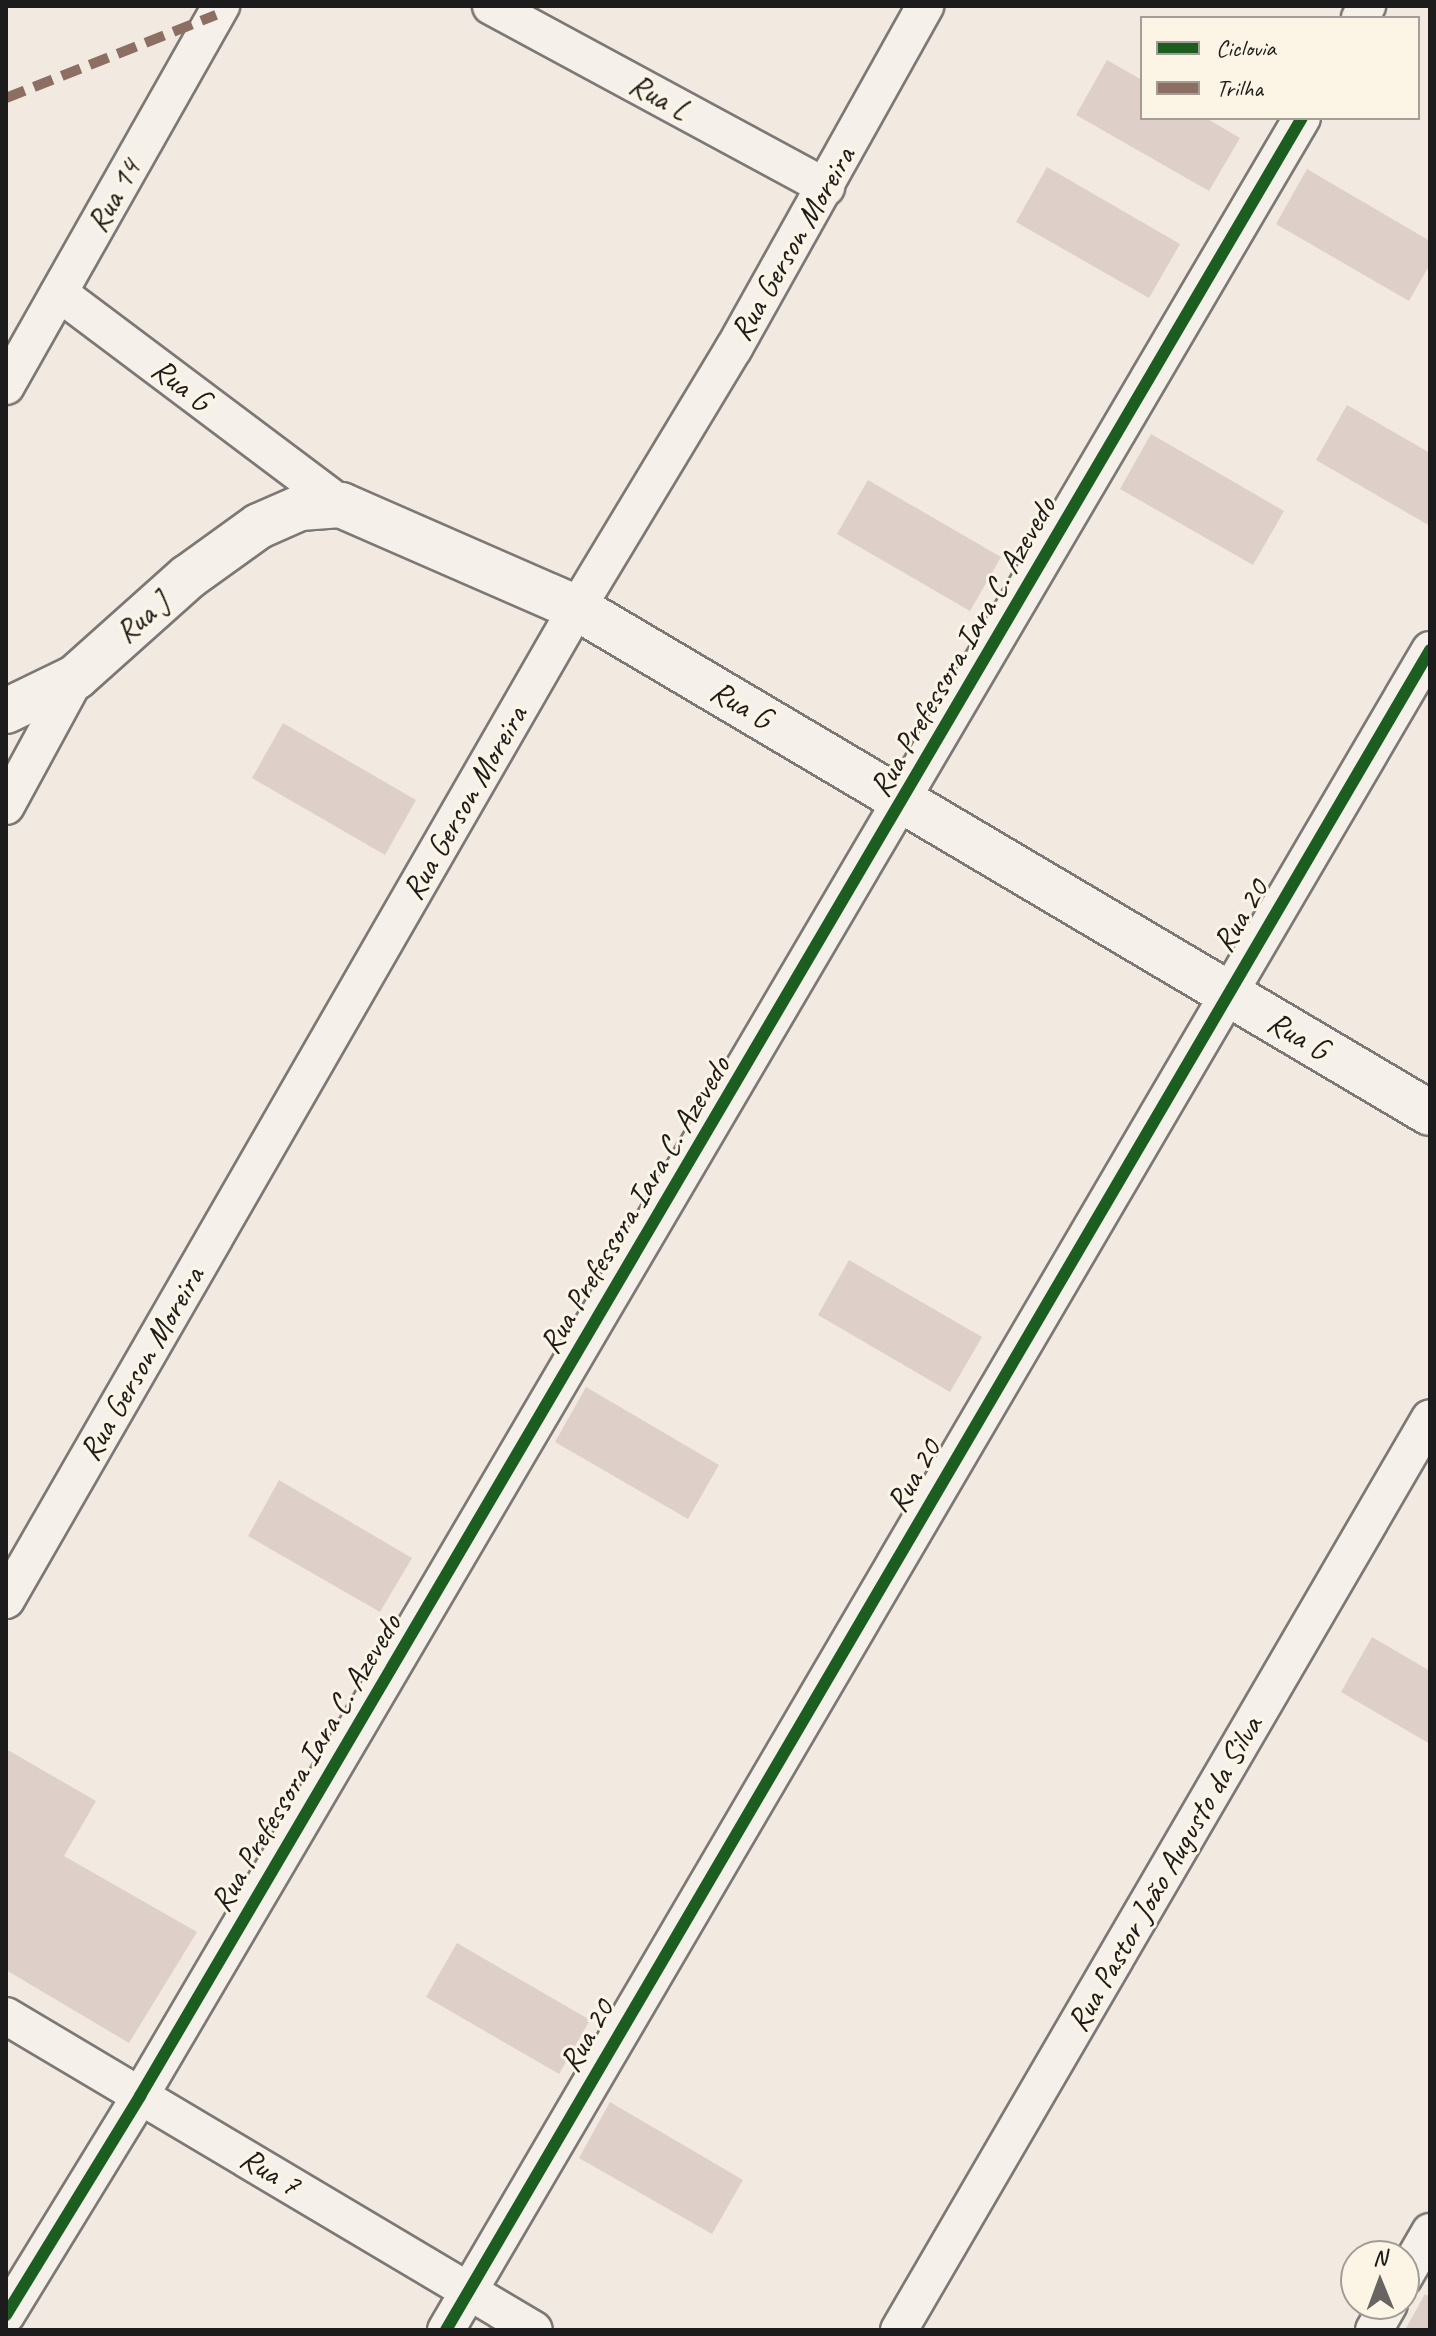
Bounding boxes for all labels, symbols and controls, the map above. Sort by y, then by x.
legend [1140,16,1420,120]
text: Ciclovia [1216,33,1276,63]
street label: Rua L [622,65,696,129]
text: Trilha [1216,73,1263,103]
street label: Rua Gerson Moreira [722,140,864,348]
street label: Rua 14 [78,153,150,239]
street label: Rua G [144,350,218,420]
street label: Rua Prefessora Iara C. Azevedo [861,490,1065,804]
street label: Rua J [107,584,177,652]
street label: Rua G [704,672,778,738]
street label: Rua Gerson Moreira [394,699,536,907]
street label: Rua 20 [1205,873,1277,959]
street label: Rua G [1261,1003,1335,1069]
street label: Rua Prefessora Iara C. Azevedo [531,1049,739,1361]
street label: Rua Gerson Moreira [71,1260,213,1468]
street label: Rua 20 [878,1433,950,1519]
street label: Rua Prefessora Iara C. Azevedo [202,1607,410,1919]
street label: Rua Pastor João Augusto da Silva [1059,1709,1271,2039]
street label: Rua 20 [551,1993,623,2079]
street label: Rua 7 [233,2139,307,2205]
north arrow [1340,2240,1420,2320]
text: N [1373,2244,1387,2272]

